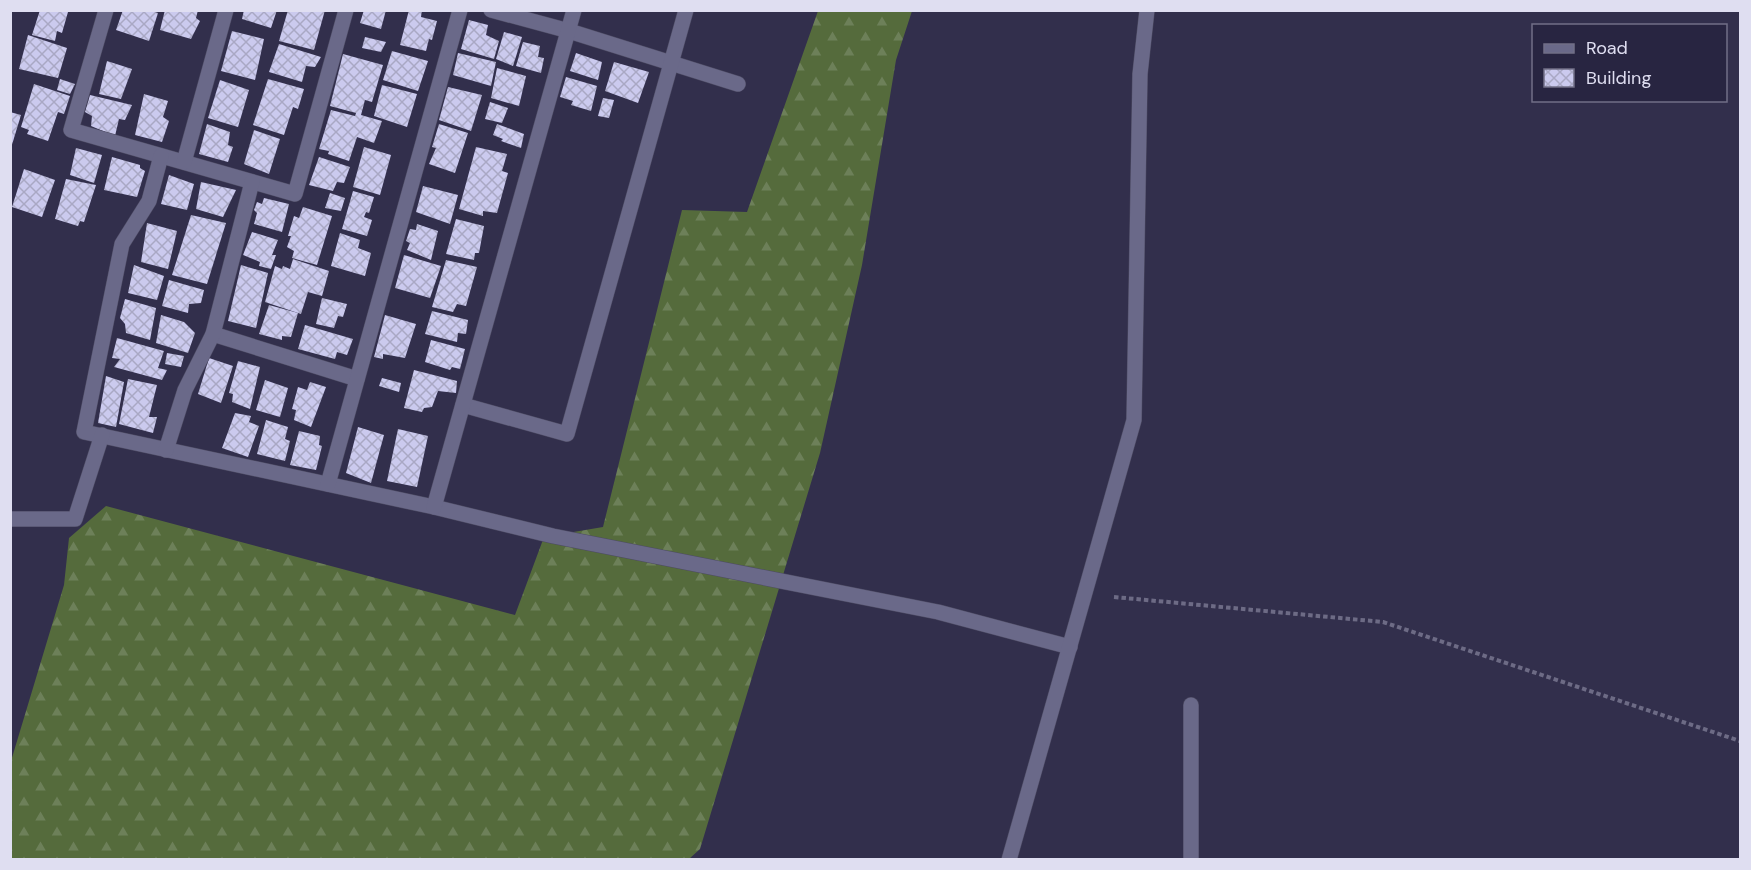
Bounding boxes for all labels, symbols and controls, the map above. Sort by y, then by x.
legend [1532,24,1727,102]
text: Road [1586,36,1628,60]
text: Building [1586,66,1651,90]

